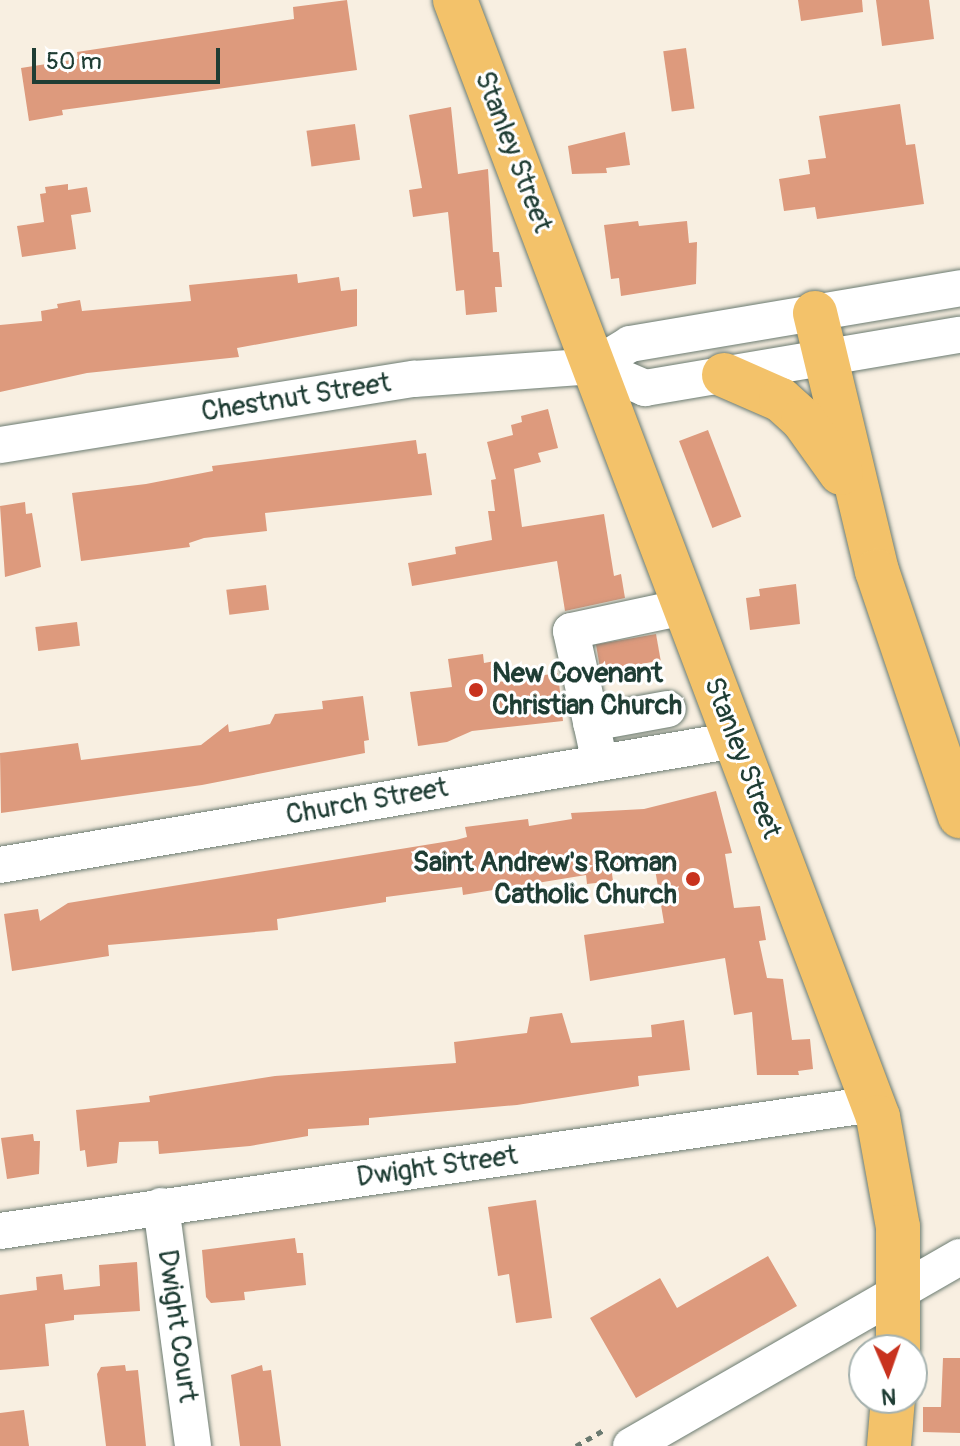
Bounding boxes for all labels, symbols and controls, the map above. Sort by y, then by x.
scale bar [36,32,224,82]
text: 50 m [46,47,102,76]
street label: Stanley Street [467,67,559,237]
street label: Chestnut Street [199,366,393,430]
place label: New Covenant Christian Church [492,657,682,723]
street label: Stanley Street [696,673,788,843]
marker: New Covenant Christian Church [467,681,485,699]
street label: Church Street [283,771,451,833]
place label: Saint Andrew's Roman Catholic Church [413,846,677,912]
marker: Saint Andrew's Roman Catholic Church [684,870,702,888]
street label: Dwight Street [354,1139,520,1195]
street label: Dwight Court [150,1247,204,1405]
north arrow [848,1334,928,1414]
text: N [881,1382,897,1410]

